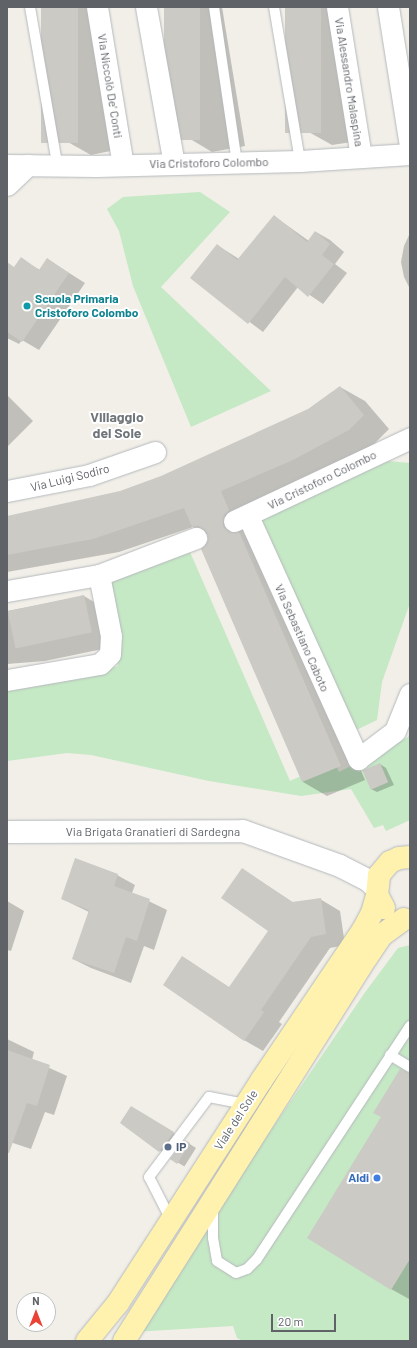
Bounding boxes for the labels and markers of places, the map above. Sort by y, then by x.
place label: Scuola Primaria Cristoforo Colombo [35,292,138,320]
marker: Scuola Primaria Cristoforo Colombo [22,301,32,311]
place label: IP [176,1140,186,1154]
marker: IP [163,1142,173,1152]
place label: Aldi [348,1171,369,1185]
marker: Aldi [372,1173,382,1183]

